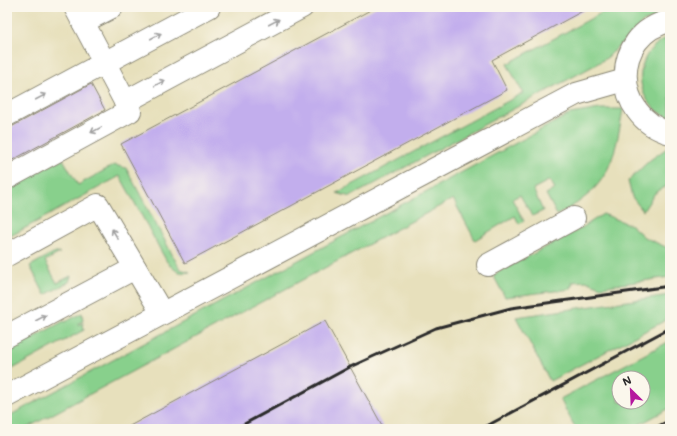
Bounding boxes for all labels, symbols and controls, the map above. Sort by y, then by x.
one-way arrow [268,18,280,25]
one-way arrow [150,31,162,39]
one-way arrow [153,79,165,87]
one-way arrow [35,93,47,100]
one-way arrow [90,126,102,134]
one-way arrow [110,228,118,240]
one-way arrow [35,314,47,321]
north arrow [611,370,651,410]
text: N [620,372,634,389]

